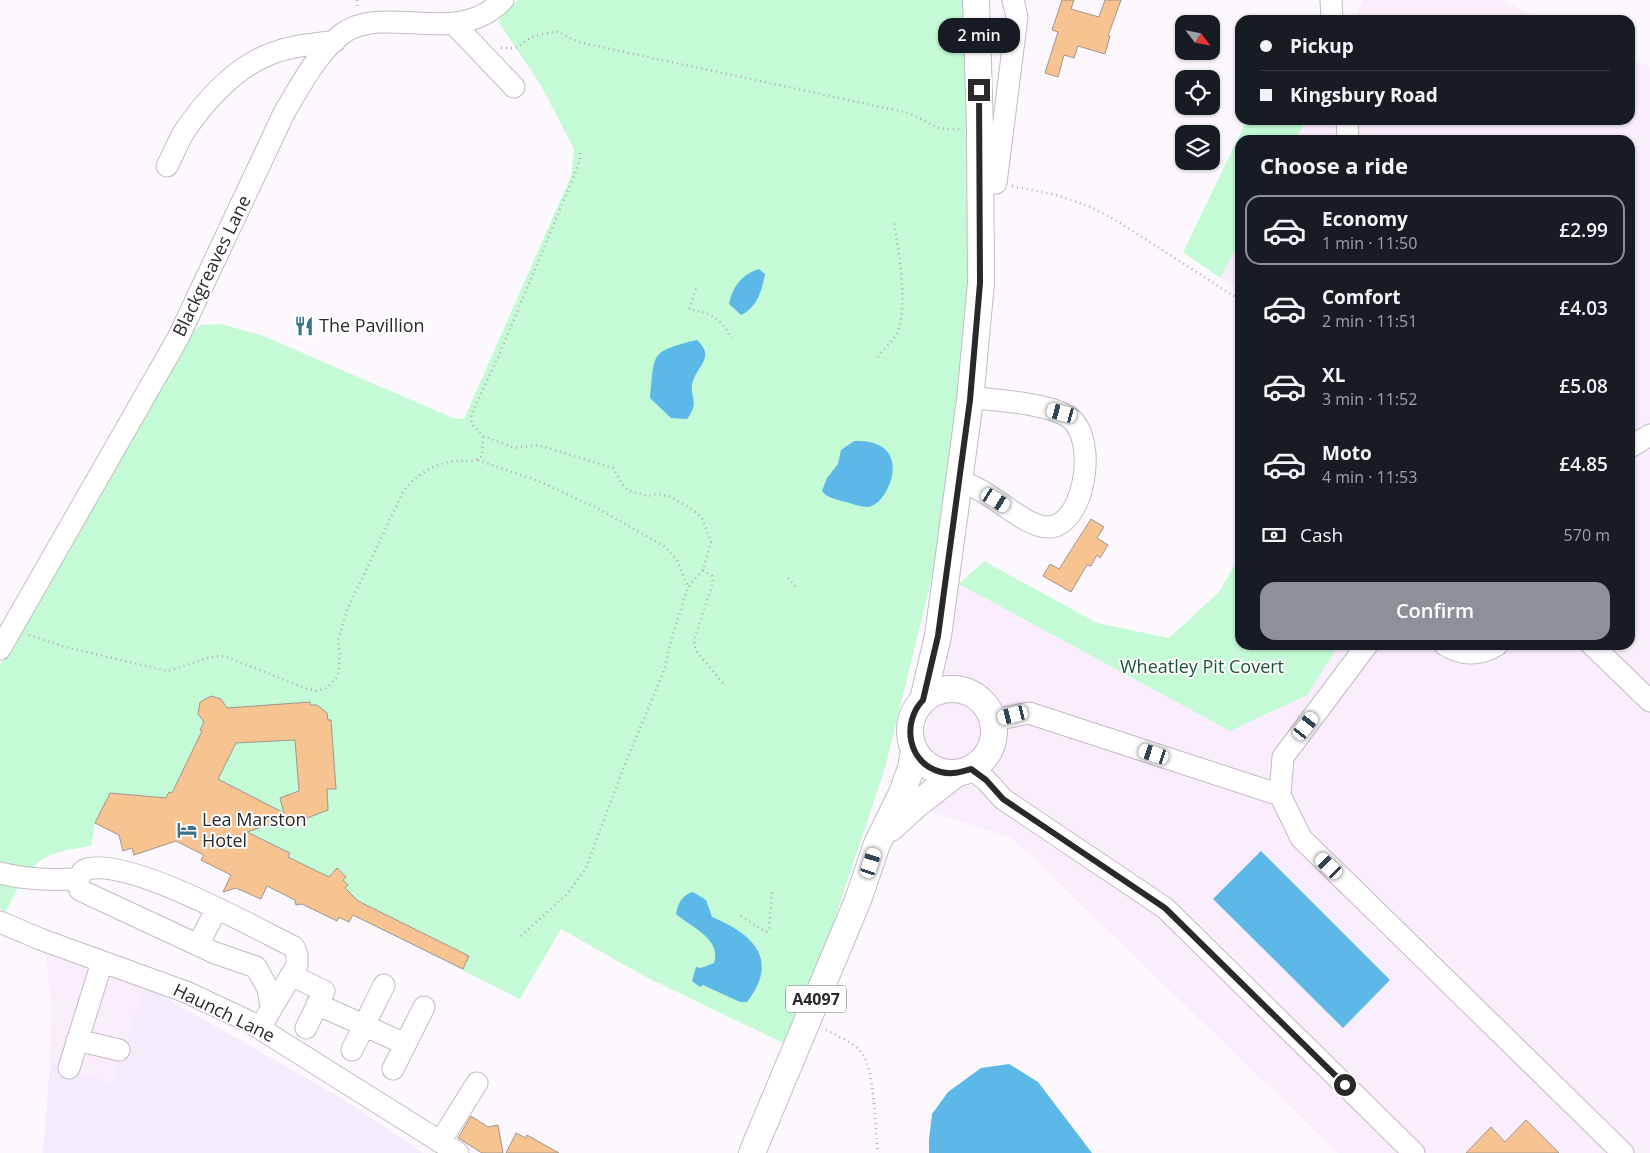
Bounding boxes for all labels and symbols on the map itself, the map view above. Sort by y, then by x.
north arrow [1175,15,1220,60]
callout: 2 min [938,18,1020,52]
route end [968,79,990,101]
street label: Blackgreaves Lane [166,191,256,340]
place label: The Pavillion [319,313,425,337]
restaurant icon: The Pavillion [293,315,315,337]
car [1045,402,1078,424]
car [979,486,1012,514]
park label: Wheatley Pit Covert [1120,654,1284,678]
car [996,704,1029,726]
car [1290,710,1321,742]
car [1137,742,1170,766]
place label: Lea Marston Hotel [202,807,307,852]
hotel icon: Lea Marston Hotel [176,819,198,841]
car [859,846,882,880]
car [1313,850,1345,882]
street label: Haunch Lane [170,977,279,1047]
road number: A4097 [786,986,846,1012]
route start [1334,1074,1356,1096]

